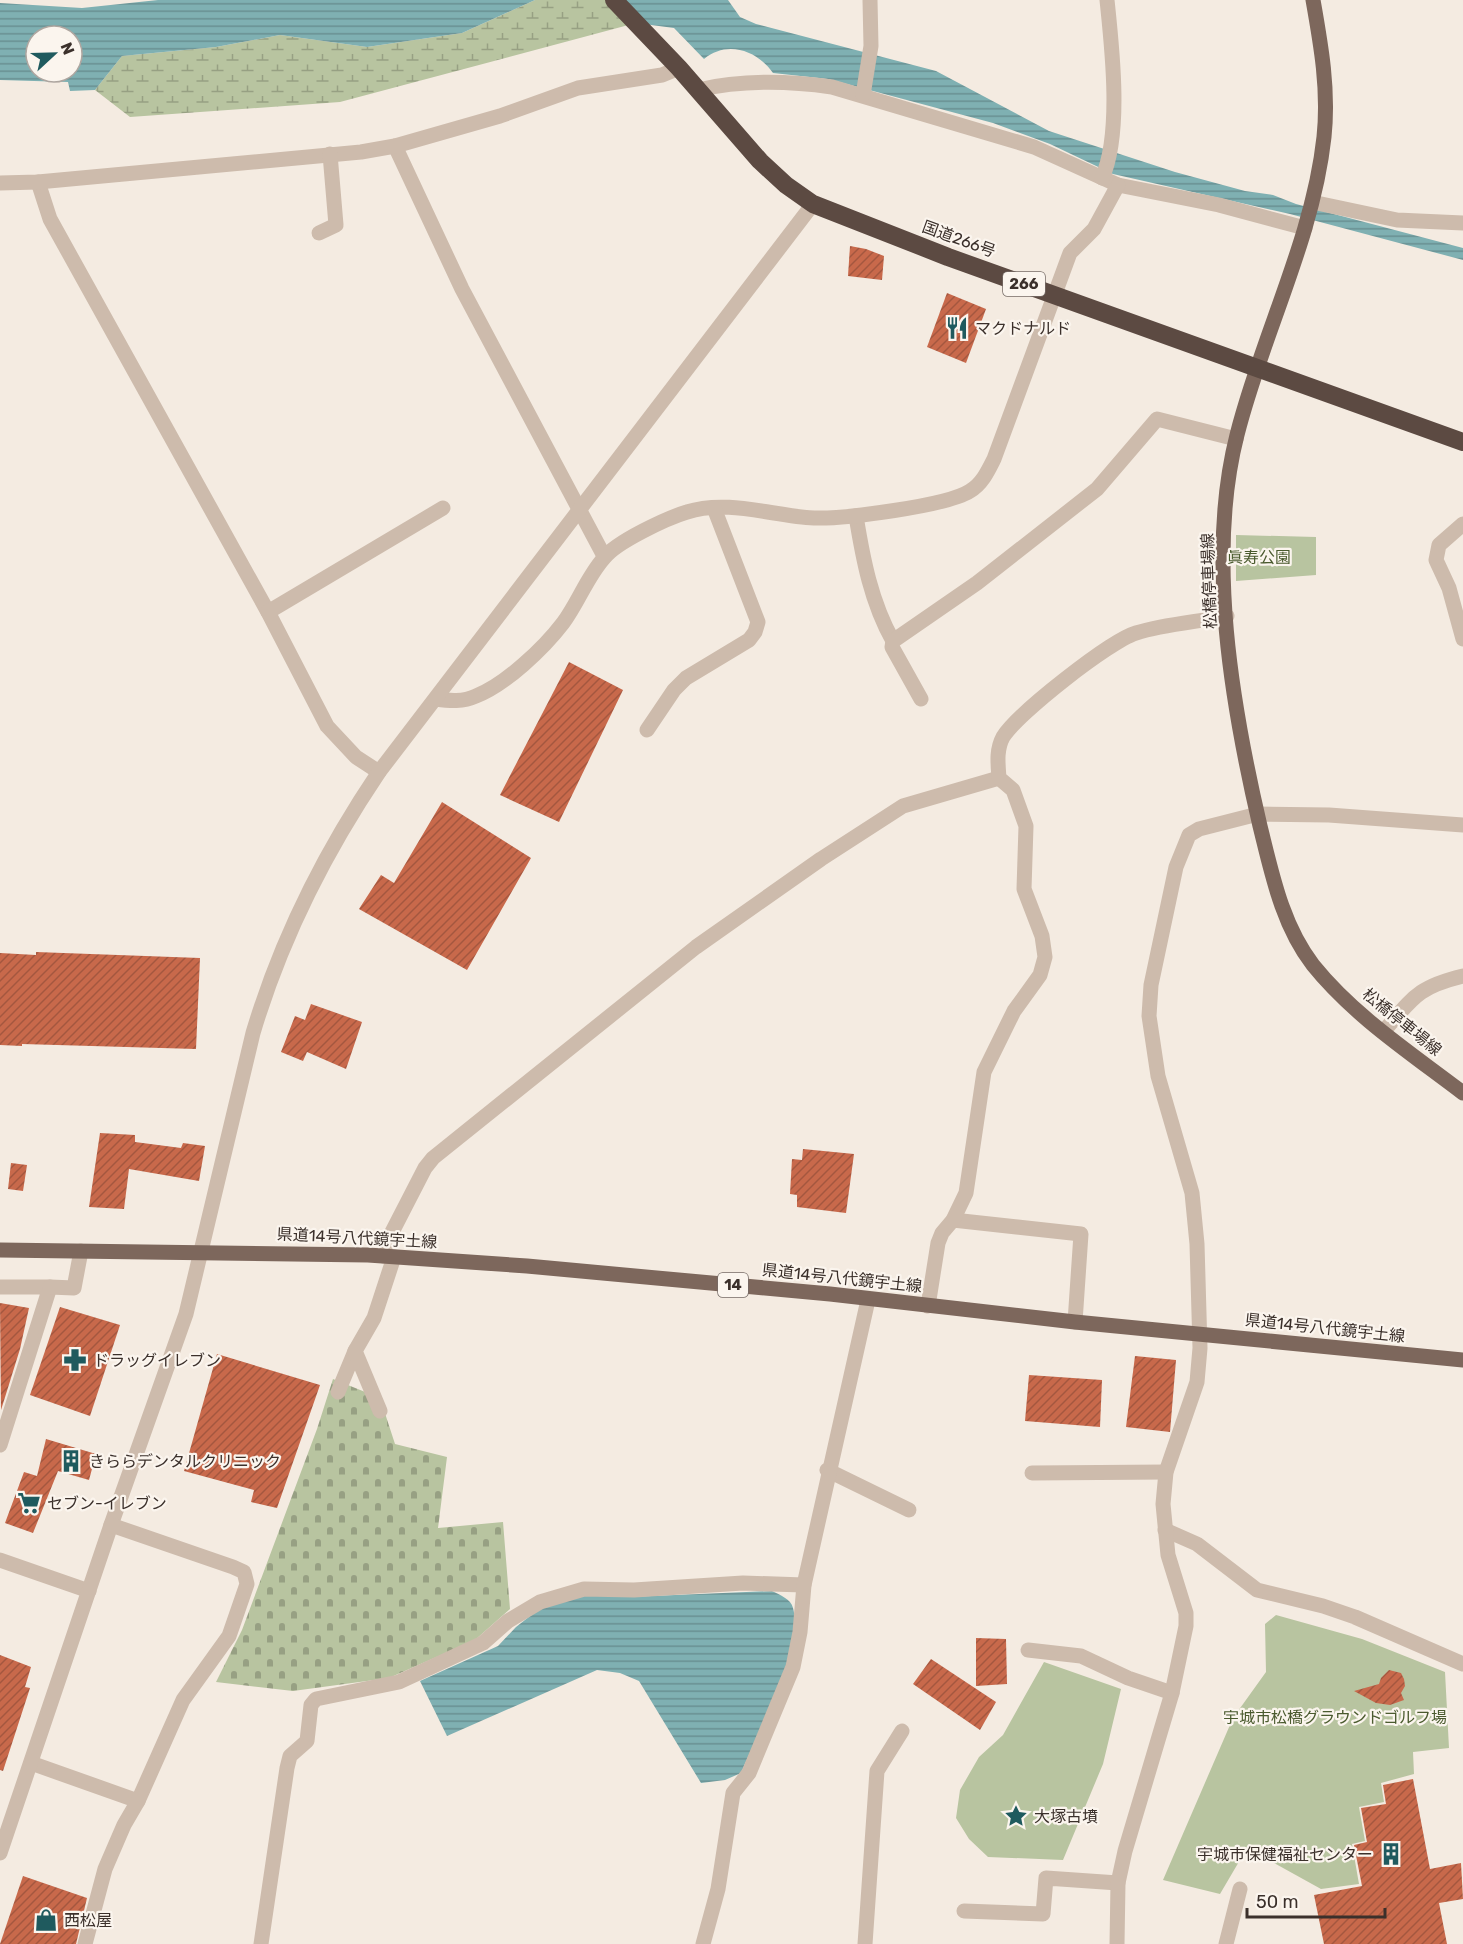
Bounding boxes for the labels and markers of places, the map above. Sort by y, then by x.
restaurant icon: マクドナルド [944,315,970,341]
place label: マクドナルド [975,319,1071,338]
pharmacy icon: ドラッグイレブン [62,1347,88,1373]
place label: ドラッグイレブン [93,1351,221,1370]
building icon: きららデンタルクリニック [58,1448,84,1474]
place label: きららデンタルクリニック [89,1452,281,1471]
supermarket icon: セブン-イレブン [16,1490,42,1516]
place label: セブン-イレブン [47,1494,167,1513]
place icon: 大塚古墳 [1003,1803,1029,1829]
place label: 大塚古墳 [1034,1807,1098,1826]
building icon: 宇城市保健福祉センター [1378,1841,1404,1867]
place label: 宇城市保健福祉センター [1197,1845,1373,1864]
shop icon: 西松屋 [33,1907,59,1933]
place label: 西松屋 [64,1911,112,1930]

